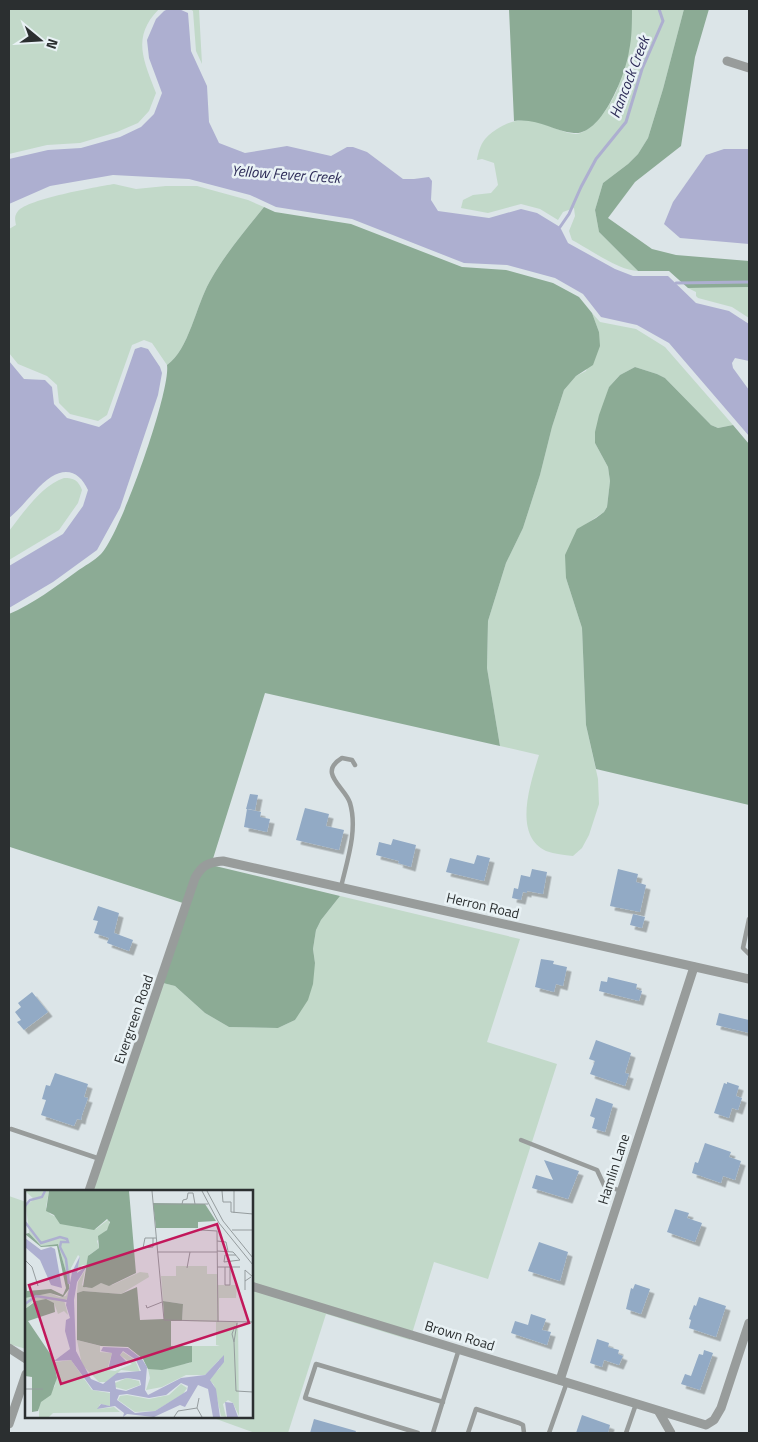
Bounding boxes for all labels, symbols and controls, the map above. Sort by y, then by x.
north arrow [15,15,65,65]
water label: Hancock Creek [603,30,656,121]
text: N [41,36,64,52]
water label: Yellow Fever Creek [231,159,344,189]
street label: Herron Road [444,886,522,924]
street label: Evergreen Road [108,972,158,1066]
street label: Hamlin Lane [592,1131,634,1207]
inset map [25,1190,252,1417]
street label: Brown Road [422,1314,498,1356]

